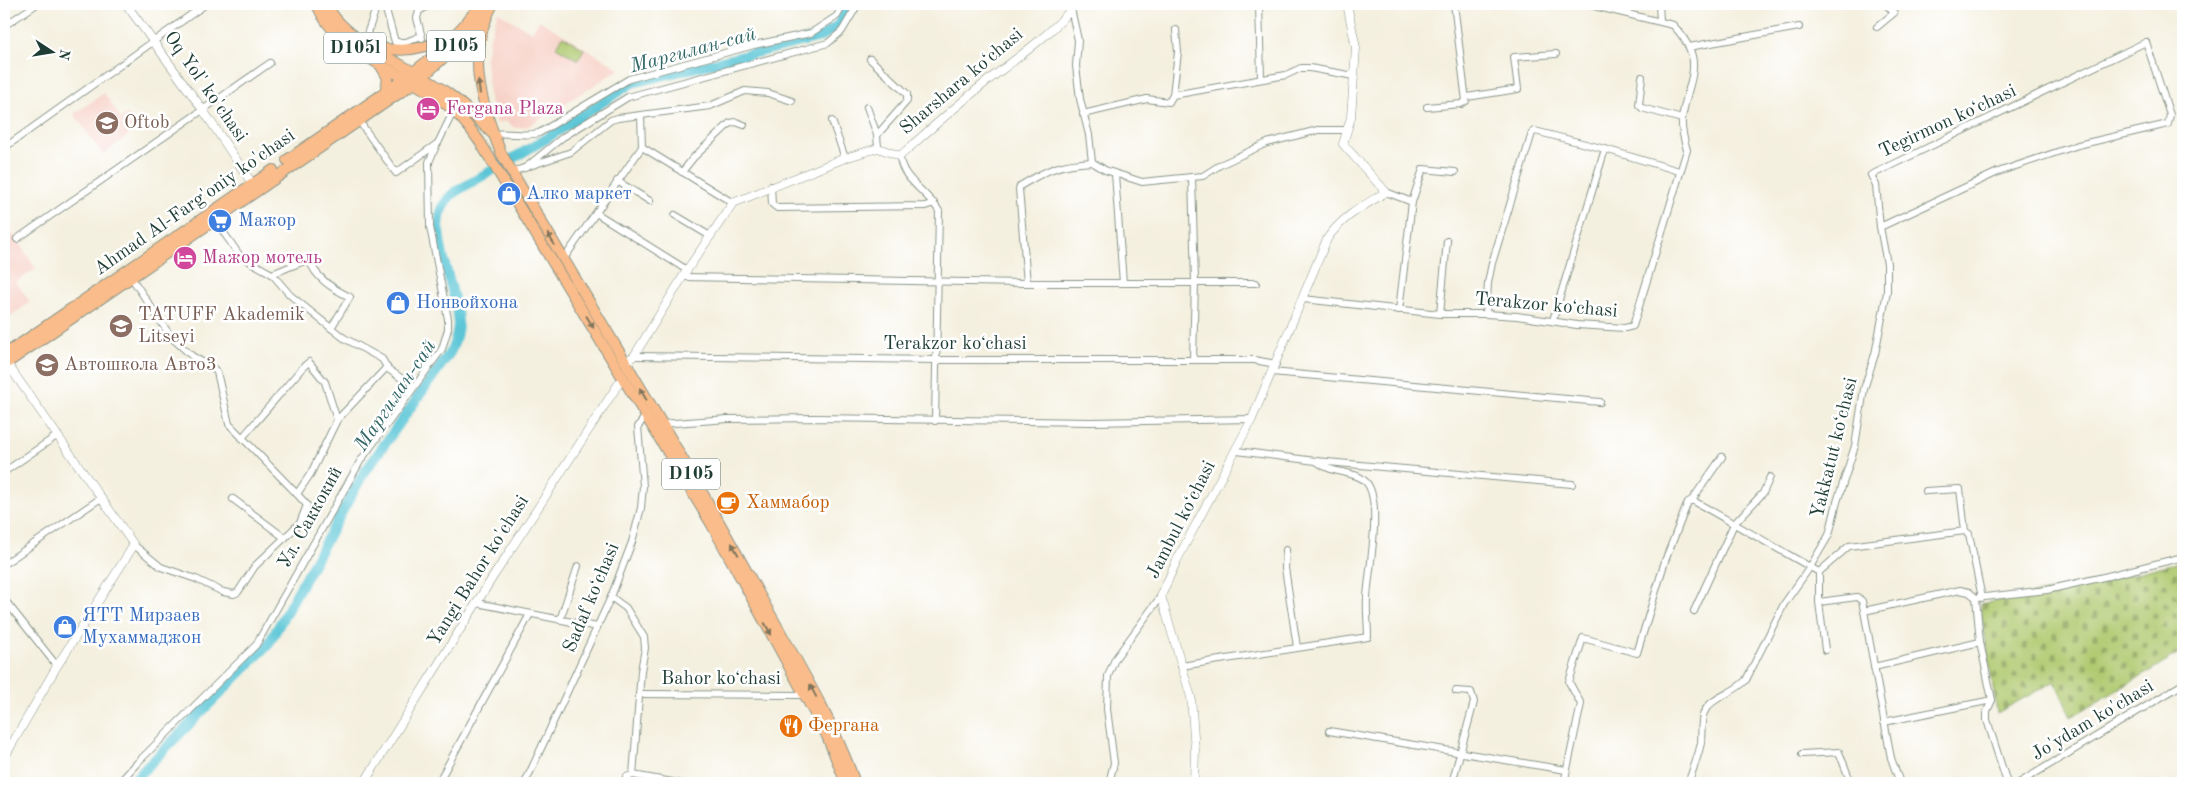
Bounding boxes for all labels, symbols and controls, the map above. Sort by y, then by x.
water label: Маргилан-сай [627,25,758,78]
street label: Sharshara koʻchasi [897,25,1027,139]
north arrow [28,28,78,78]
street label: Oq Yol' ko'chasi [160,28,250,146]
road number: D105 [427,30,485,61]
road number: D105l [324,32,386,64]
text: N [56,48,72,61]
one-way arrow [475,79,483,95]
street label: Tegirmon koʻchasi [1877,82,2019,162]
hotel icon: Fergana Plaza [415,96,441,122]
place label: Fergana Plaza [446,100,564,119]
school or university icon: Oftob [94,110,120,136]
place label: Oftob [124,114,169,133]
street label: Ahmad Al-Farg'oniy ko'chasi [91,126,299,280]
shop icon: Алко маркет [496,181,522,207]
place label: Алко маркет [526,185,632,204]
supermarket icon: Мажор [207,208,233,234]
place label: Мажор [238,212,296,231]
one-way arrow [546,233,555,246]
hotel icon: Мажор мотель [172,245,198,271]
place label: Мажор мотель [202,249,322,268]
shop icon: Нонвойхона [385,290,411,316]
street label: Terakzor koʻchasi [1474,290,1618,322]
place label: Нонвойхона [416,294,519,313]
place label: TATUFF Akademik Litseyi [138,306,305,347]
school or university icon: TATUFF Akademik Litseyi [108,313,134,339]
one-way arrow [586,315,595,328]
street label: Terakzor koʻchasi [883,335,1027,354]
water label: Маргилан-сай [351,337,441,456]
school or university icon: Автошкола Авто3 [34,352,60,378]
place label: Автошкола Авто3 [64,356,217,375]
street label: Yakkatut koʻchasi [1808,376,1862,520]
one-way arrow [639,387,648,400]
road number: D105 [662,458,720,489]
street label: Jambul koʻchasi [1144,458,1220,582]
street label: Ул. Саккокий [275,464,347,572]
cafe icon: Хаммабор [715,490,741,516]
street label: Yangi Bahor ko'chasi [425,492,533,650]
place label: Хаммабор [746,494,830,513]
street label: Sadaf koʻchasi [560,541,624,655]
one-way arrow [730,542,739,555]
place label: ЯТТ Мирзаев Мухаммаджон [82,607,201,648]
shop icon: ЯТТ Мирзаев Мухаммаджон [52,614,78,640]
one-way arrow [764,622,772,636]
street label: Bahor koʻchasi [661,670,781,689]
street label: Jo'ydam ko'chasi [2029,677,2157,765]
one-way arrow [809,684,817,698]
restaurant icon: Фергана [778,713,804,739]
place label: Фергана [808,717,880,736]

